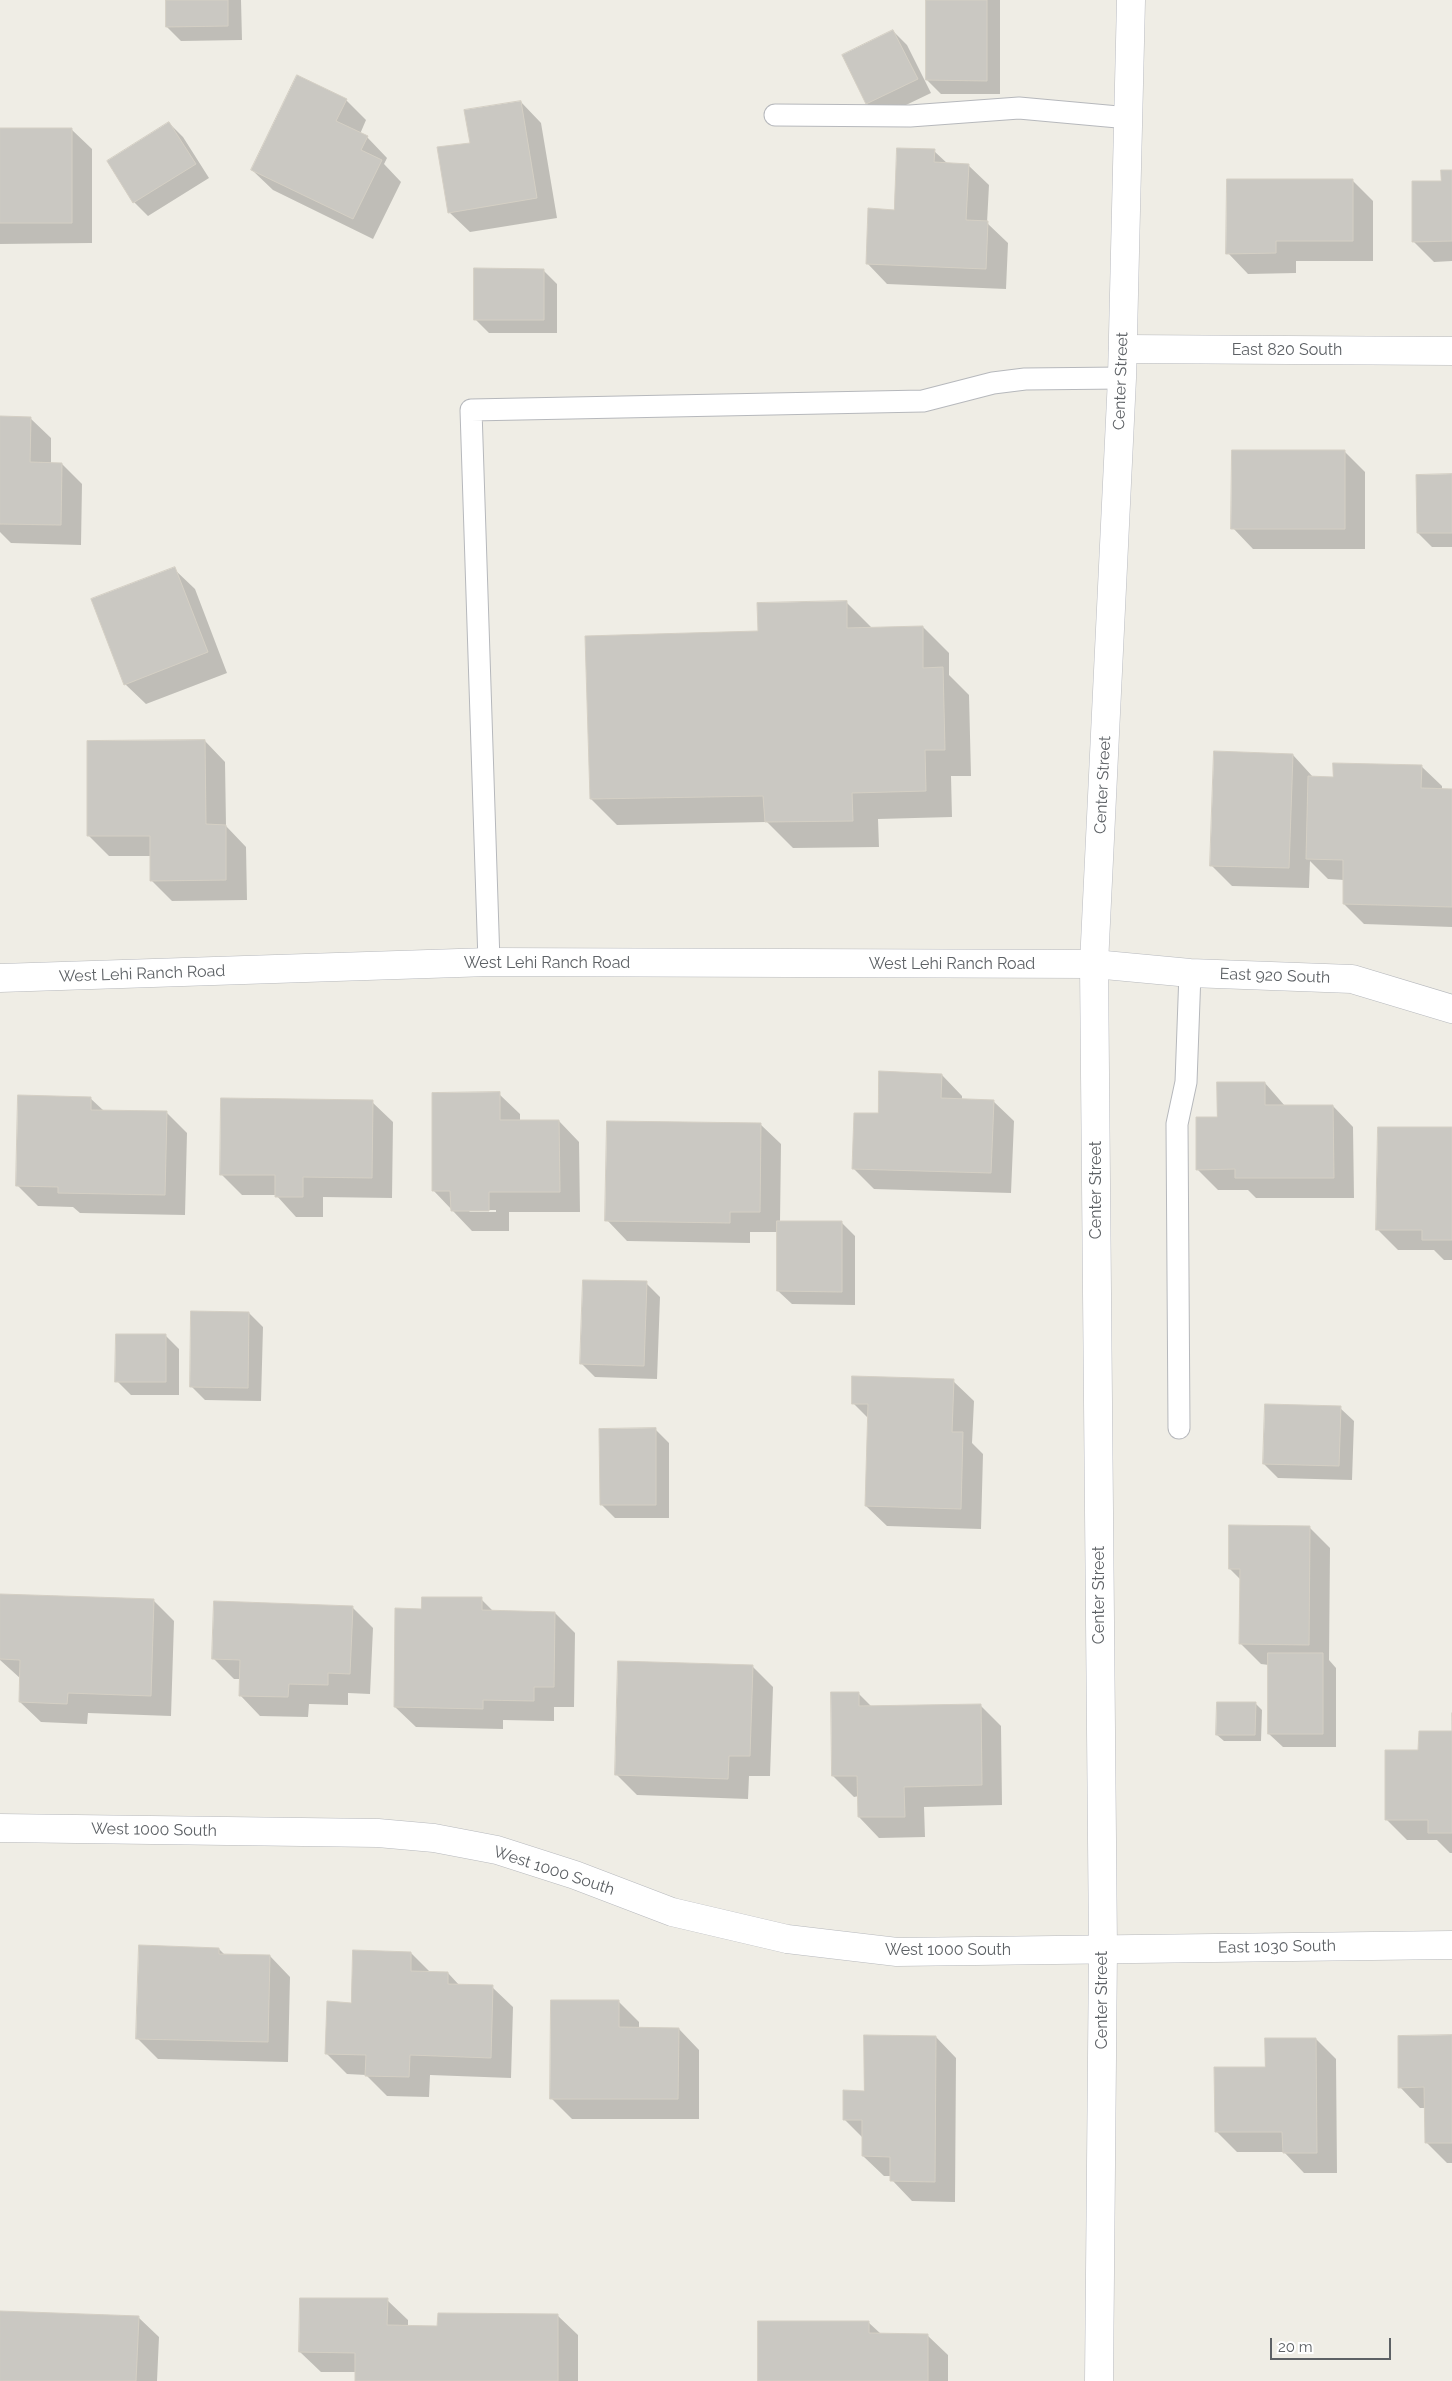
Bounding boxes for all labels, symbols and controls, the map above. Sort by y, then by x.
street label: Center Street [1110,332,1132,430]
street label: East 820 South [1232,340,1342,360]
street label: Center Street [1091,735,1115,835]
street label: West Lehi Ranch Road [464,953,630,973]
street label: West Lehi Ranch Road [869,954,1035,974]
street label: West Lehi Ranch Road [58,961,226,987]
street label: East 920 South [1219,964,1331,988]
street label: Center Street [1086,1141,1106,1239]
street label: Center Street [1089,1546,1109,1644]
street label: West 1000 South [91,1819,217,1841]
street label: West 1000 South [491,1842,617,1900]
street label: East 1030 South [1218,1936,1336,1958]
street label: West 1000 South [885,1940,1011,1960]
street label: Center Street [1092,1951,1112,2049]
scale bar [1272,2328,1393,2360]
text: 20 m [1278,2338,1313,2356]

